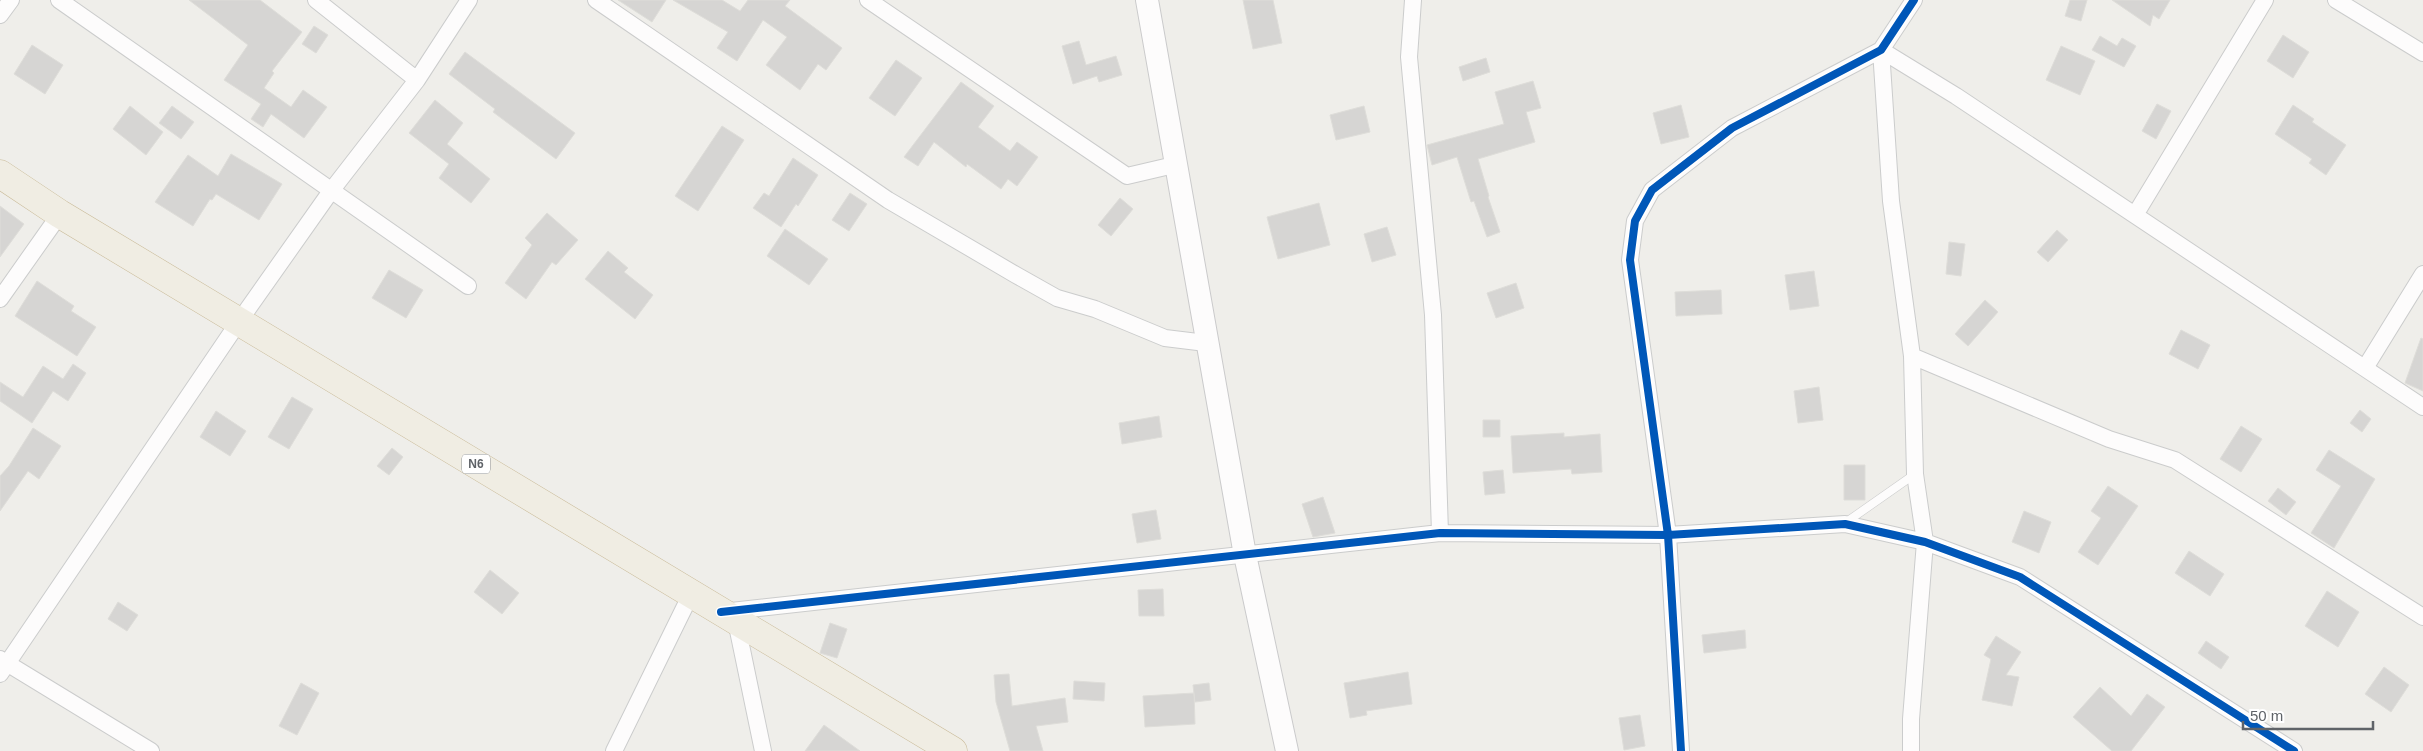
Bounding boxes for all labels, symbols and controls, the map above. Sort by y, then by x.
road number: N6 [462,454,490,474]
scale bar [2243,698,2373,730]
text: 50 m [2250,707,2283,724]

